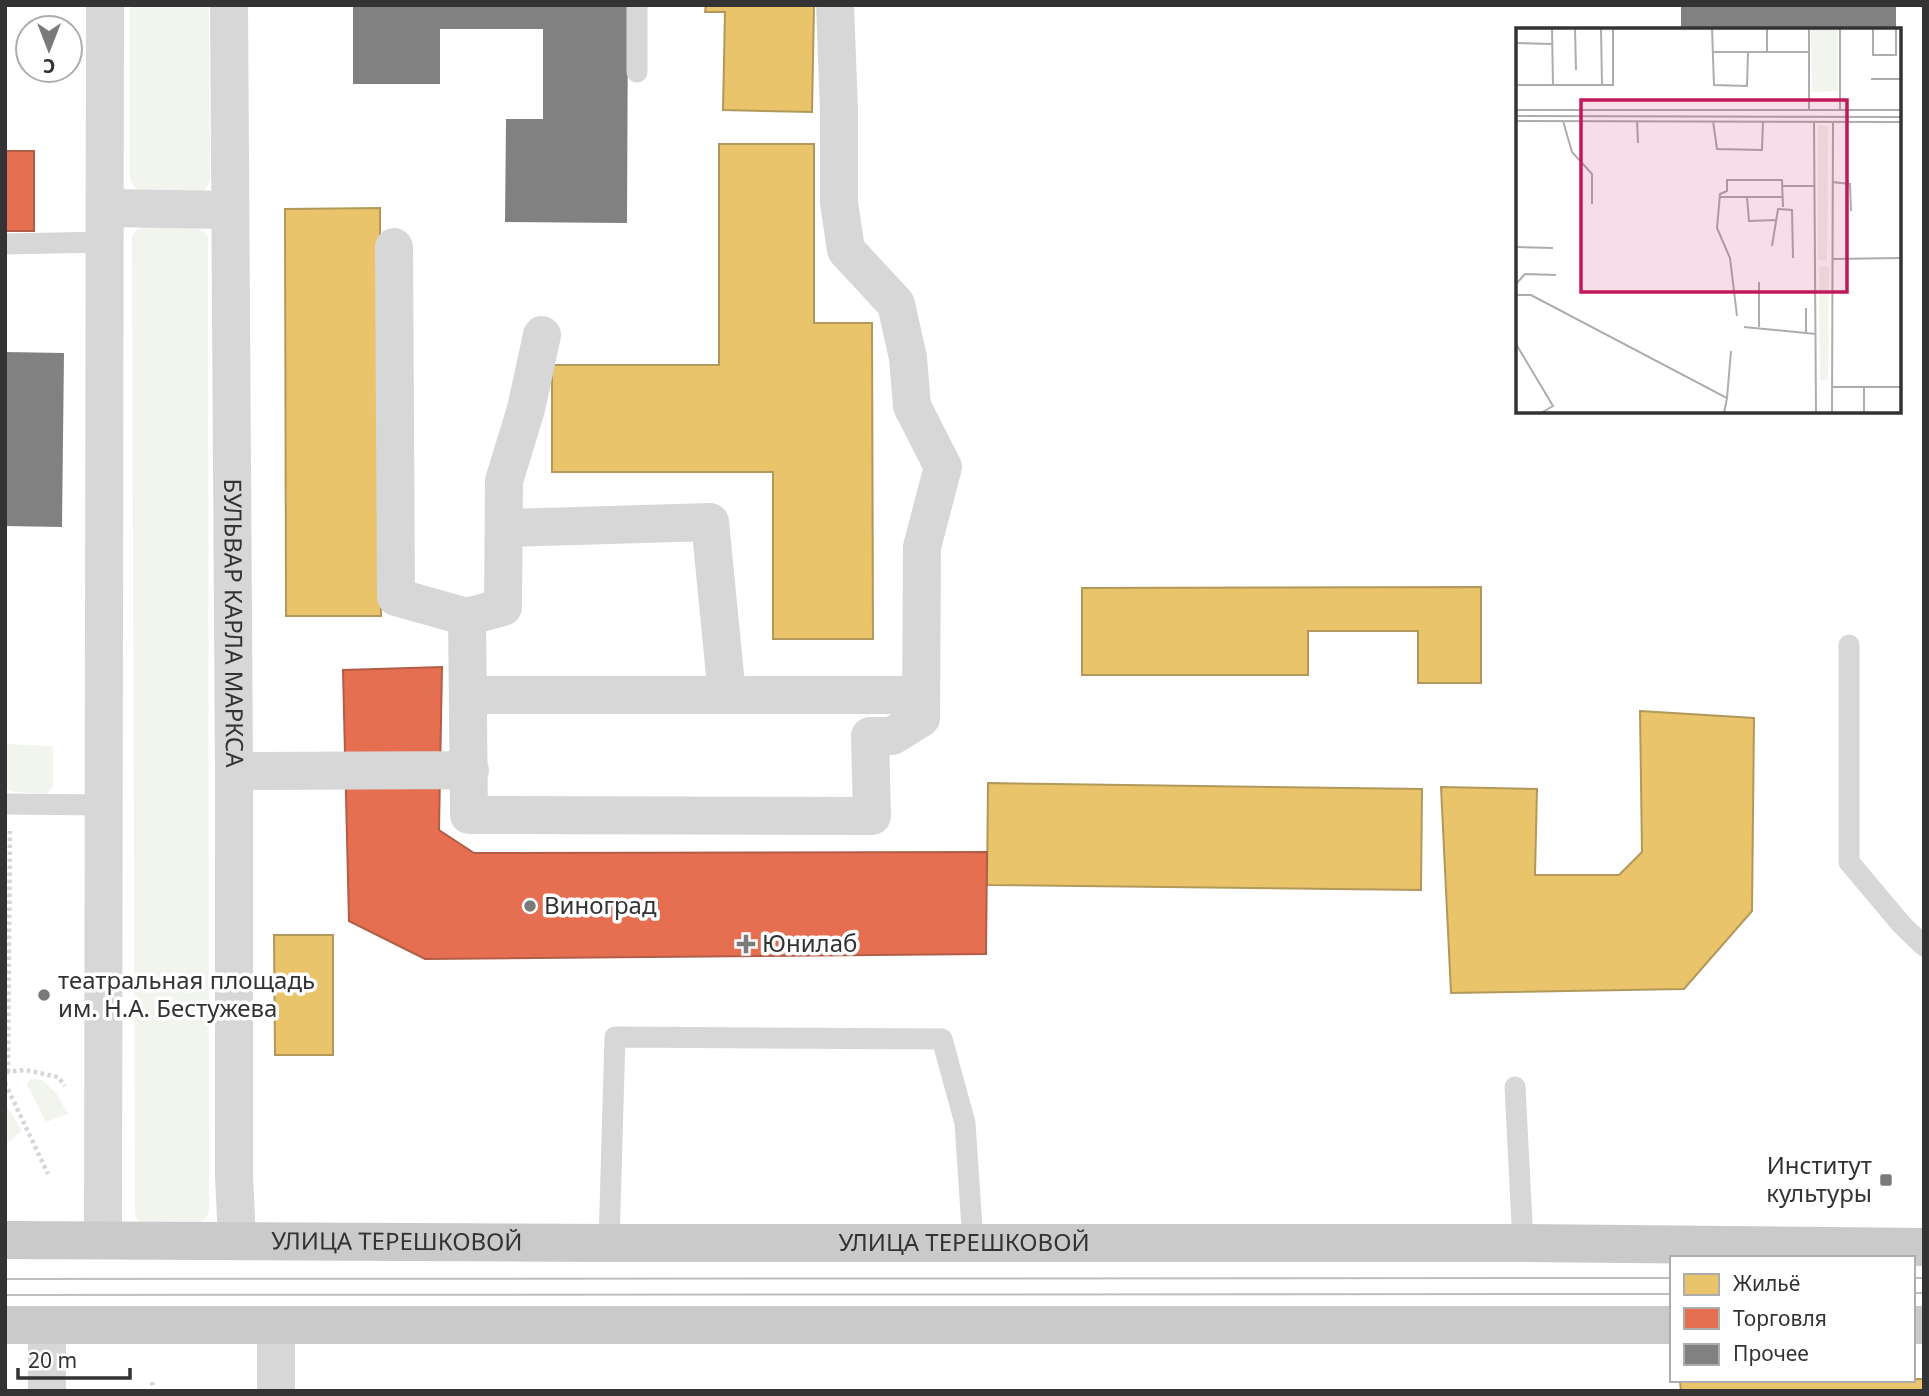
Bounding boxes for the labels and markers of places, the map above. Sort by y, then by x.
place label: Виноград [544,888,657,921]
marker: Виноград [522,898,538,914]
place label: Юнилаб [762,926,857,959]
marker: Юнилаб [736,934,756,954]
place label: театральная площадь им. Н.А. Бестужева [58,963,315,1024]
marker: театральная площадь им. Н.А. Бестужева [36,987,52,1003]
place label: Институт культуры [1766,1148,1872,1209]
marker: Институт культуры [1878,1172,1894,1188]

